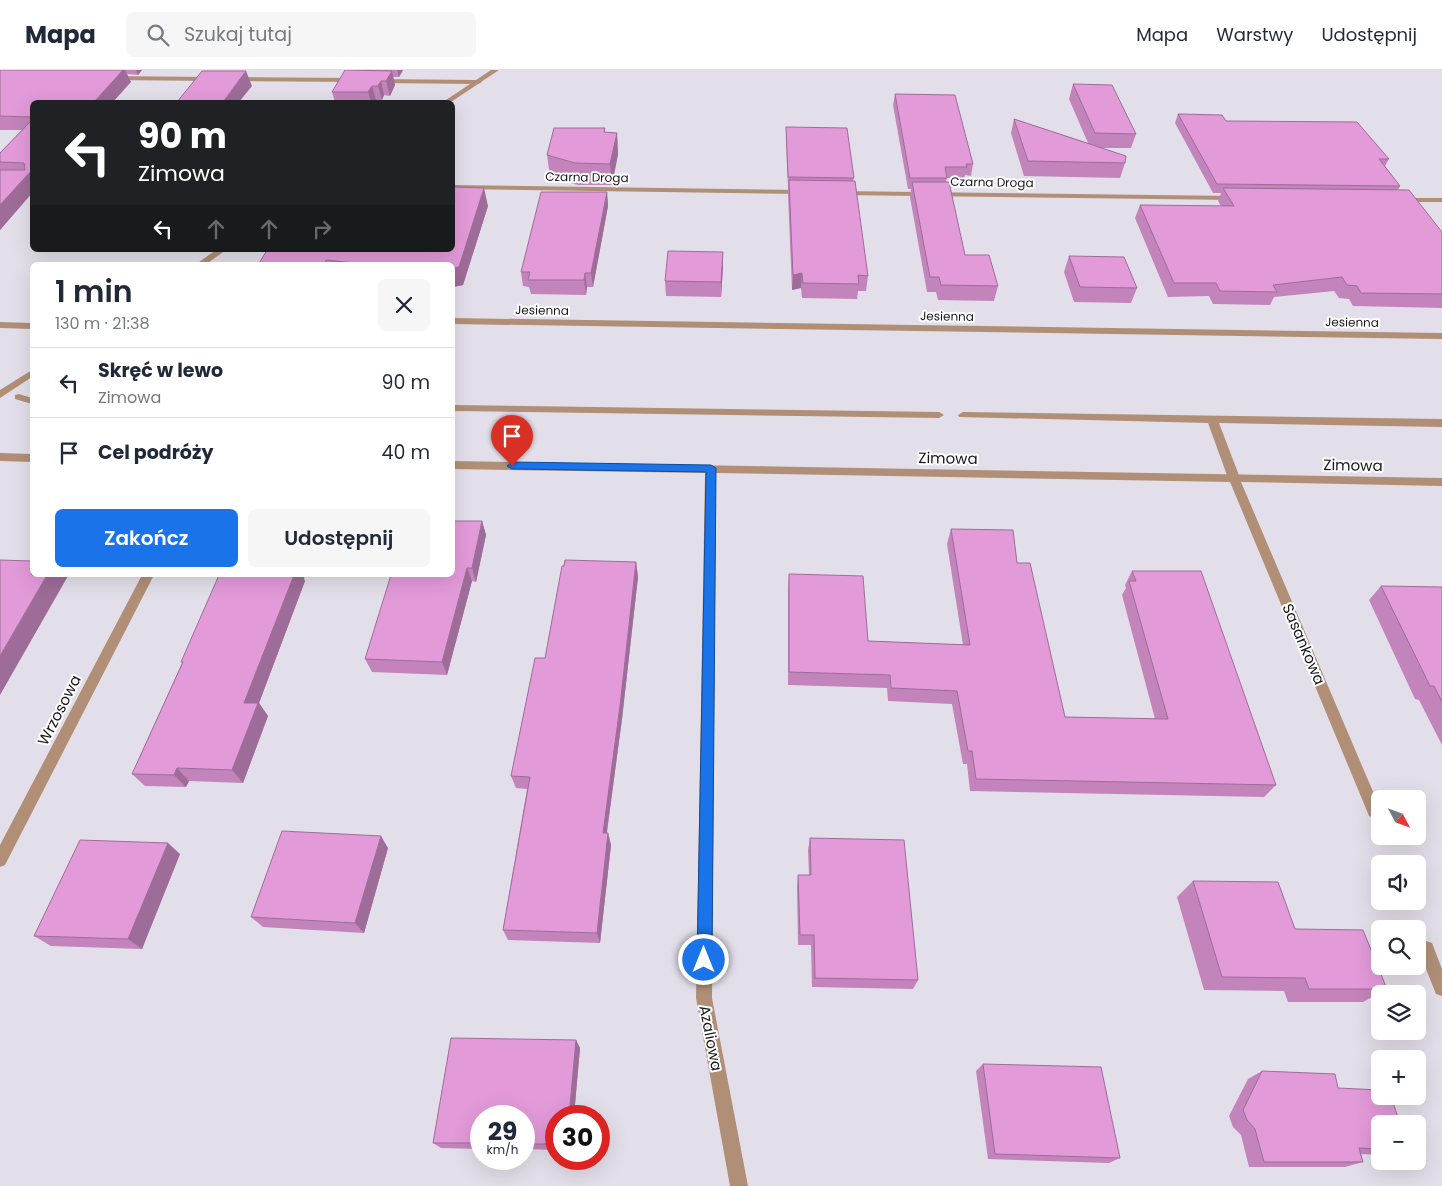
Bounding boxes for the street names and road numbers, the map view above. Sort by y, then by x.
street label: Czarna Droga [545,168,629,186]
street label: Czarna Droga [950,173,1034,191]
street label: Jesienna [515,301,569,319]
street label: Jesienna [920,307,974,325]
street label: Jesienna [1325,313,1379,331]
street label: Zimowa [918,447,978,469]
street label: Zimowa [1323,454,1383,476]
street label: Sasankowa [1277,600,1331,688]
street label: Wrzosowa [32,671,86,749]
street label: Azaliowa [694,1003,728,1073]

